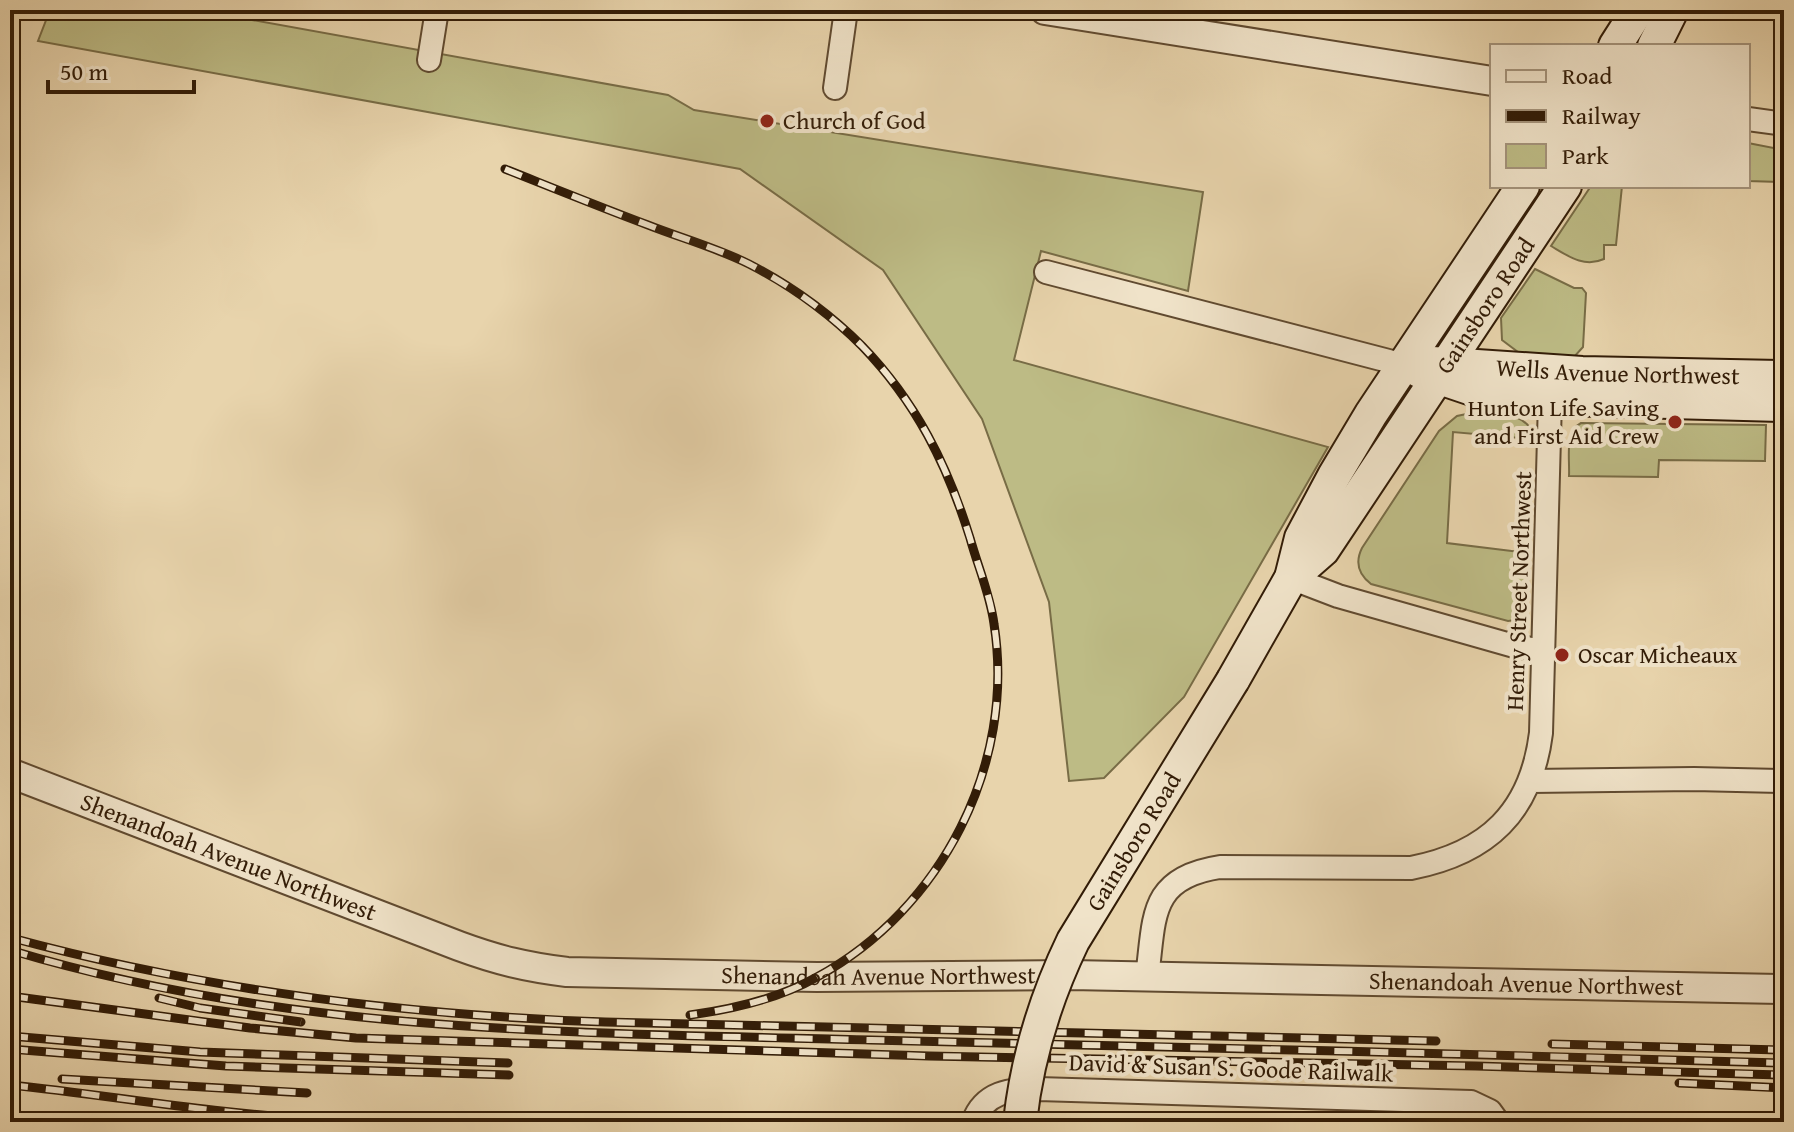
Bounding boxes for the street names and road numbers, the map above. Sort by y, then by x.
street label: Gainsboro Road [1427,230,1543,380]
street label: Wells Avenue Northwest [1495,349,1740,393]
street label: Henry Street Northwest [1497,470,1540,711]
street label: Gainsboro Road [1077,765,1190,918]
street label: Shenandoah Avenue Northwest [75,784,382,930]
street label: Shenandoah Avenue Northwest [721,957,1036,994]
street label: Shenandoah Avenue Northwest [1369,963,1685,1004]
street label: David & Susan S. Goode Railwalk [1068,1044,1395,1091]

